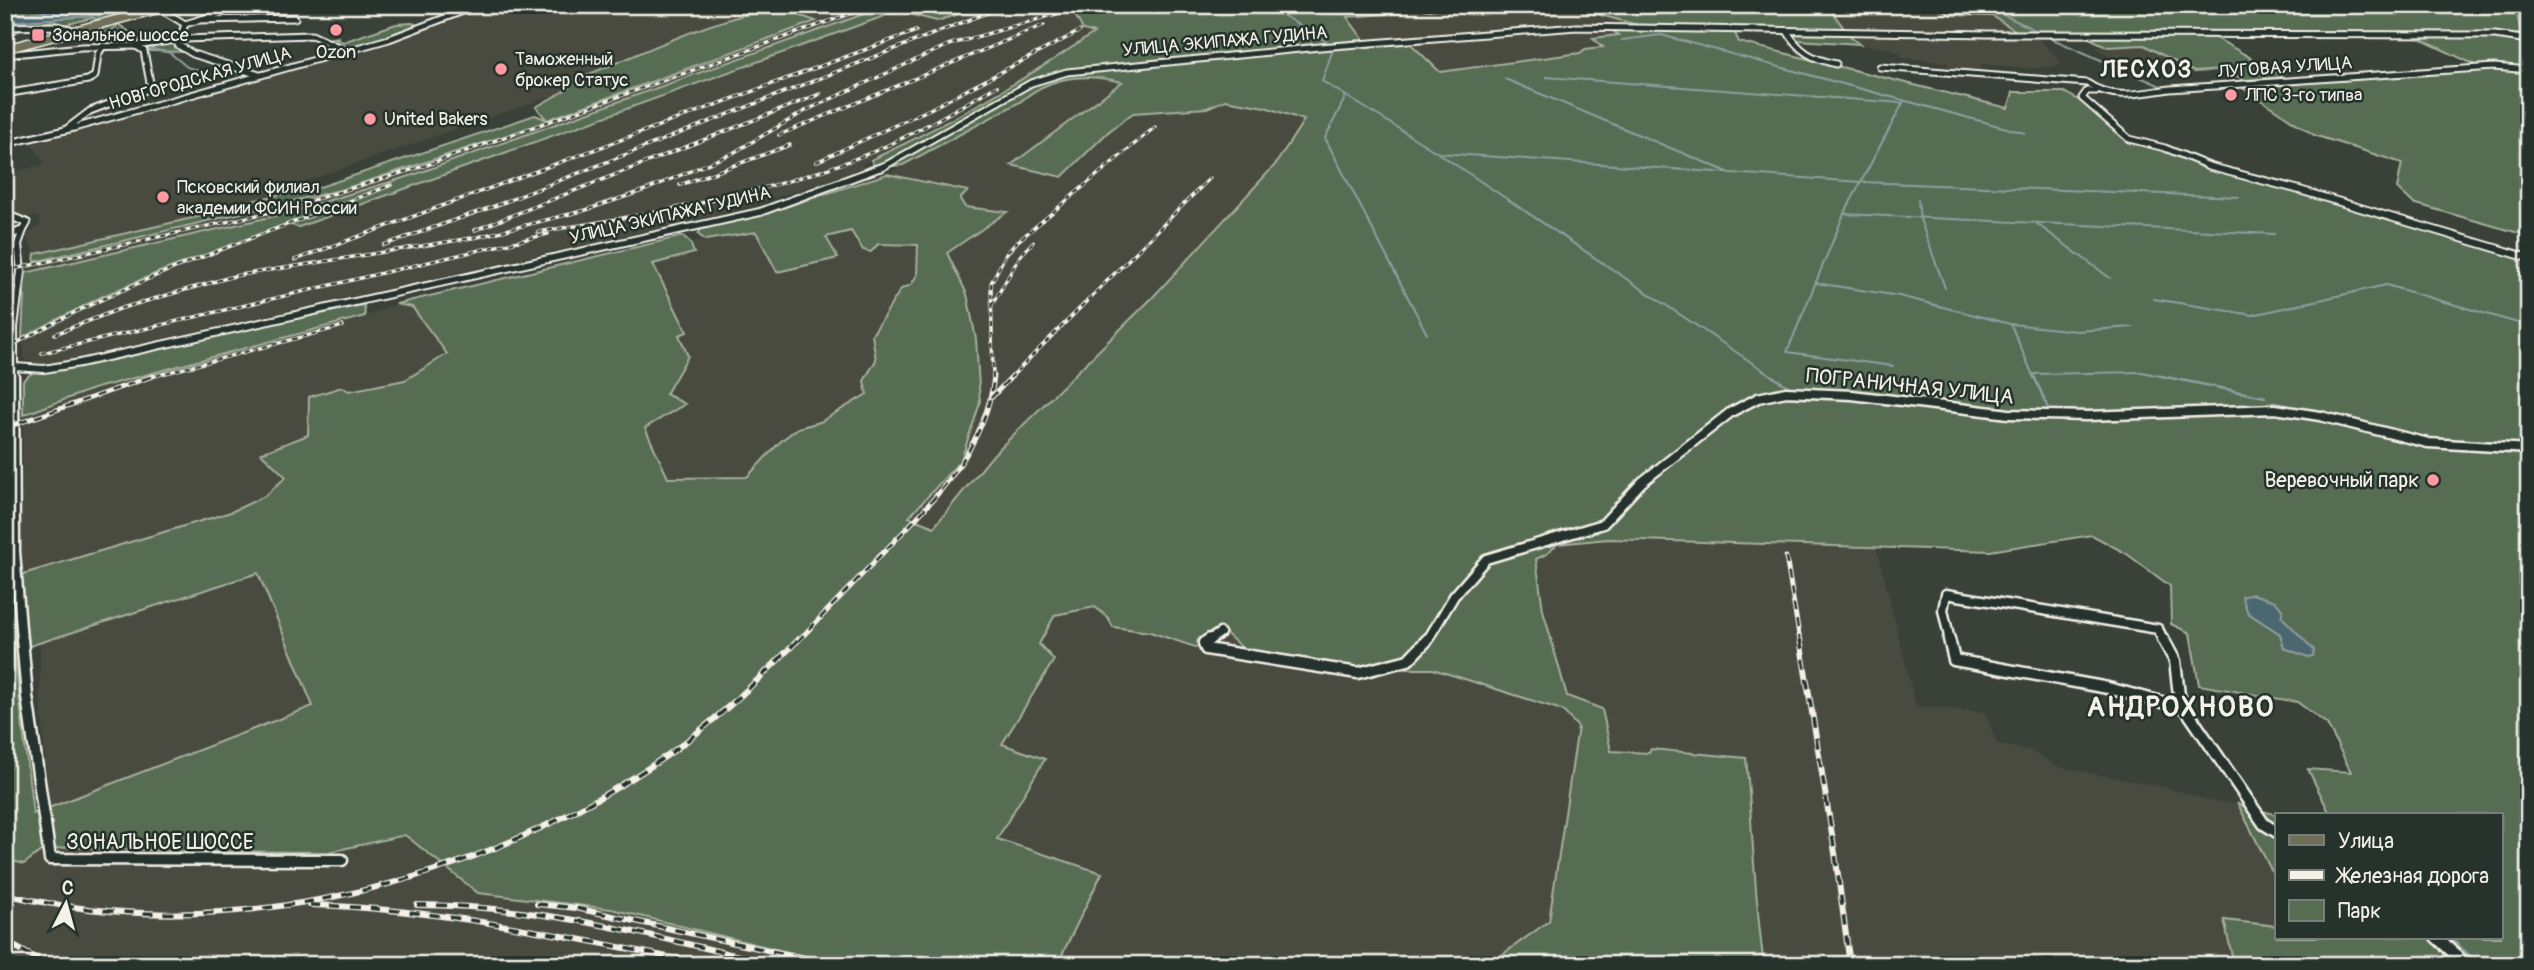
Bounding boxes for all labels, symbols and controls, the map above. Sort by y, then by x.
street label: УЛИЦА ЭКИПАЖА ГУДИНА [1122,21,1329,62]
marker: Ozon [328,22,344,38]
place label: Зональное шоссе [52,24,189,47]
marker: Зональное шоссе [30,27,46,43]
street label: НОВГОРОДСКАЯ УЛИЦА [106,41,294,116]
place label: Ozon [316,41,356,64]
place label: Таможенный брокер Статус [515,48,628,92]
street label: ЛУГОВАЯ УЛИЦА [2216,51,2353,84]
district label: ЛЕСХОЗ [2100,55,2193,84]
marker: Таможенный брокер Статус [493,61,509,77]
place label: ЛПС 3-го типва [2244,84,2362,107]
marker: ЛПС 3-го типва [2223,87,2239,103]
place label: United Bakers [384,108,488,131]
marker: United Bakers [362,111,378,127]
place label: Псковский филиал академии ФСИН России [177,176,357,220]
street label: УЛИЦА ЭКИПАЖА ГУДИНА [567,181,773,250]
marker: Псковский филиал академии ФСИН России [155,189,171,205]
street label: ПОГРАНИЧНАЯ УЛИЦА [1805,362,2015,411]
place label: Веревочный парк [2264,467,2419,494]
marker: Веревочный парк [2425,472,2441,488]
district label: АНДРОХНОВО [2087,690,2275,725]
legend [2275,813,2502,939]
text: Улица [2338,828,2394,855]
street label: ЗОНАЛЬНОЕ ШОССЕ [66,829,254,856]
text: Железная дорога [2335,863,2489,890]
north arrow [32,869,102,939]
text: С [61,876,75,901]
text: Парк [2338,898,2381,925]

